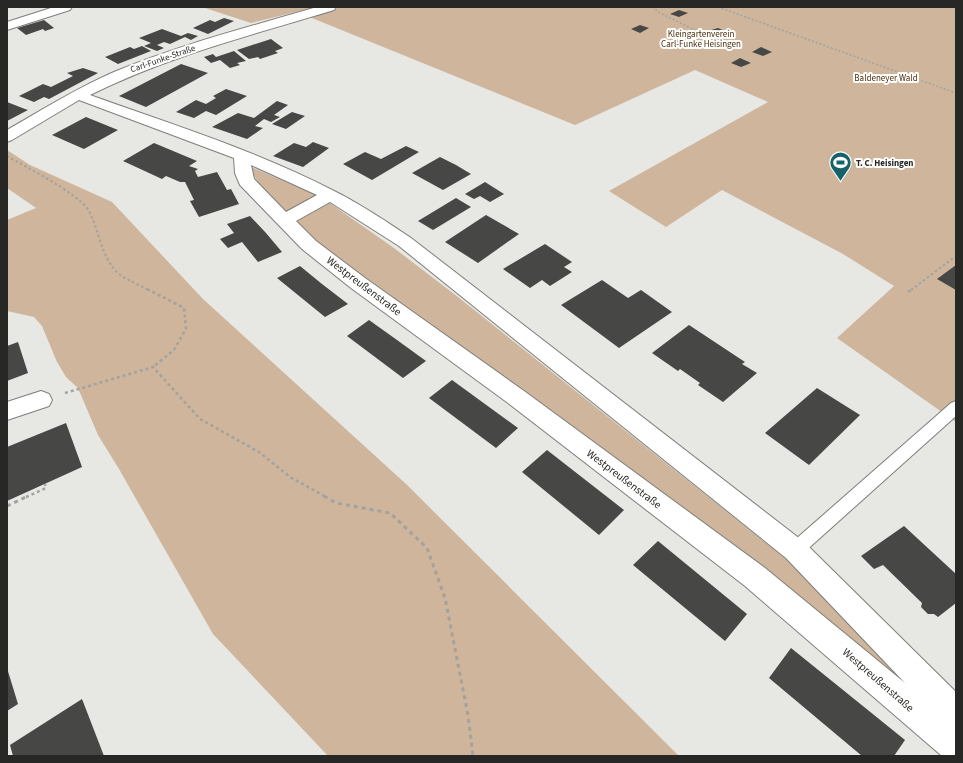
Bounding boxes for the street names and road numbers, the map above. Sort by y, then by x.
street label: Carl-Funke-Straße [129,42,198,76]
street label: Westpreußenstraße [323,253,405,319]
street label: Westpreußenstraße [583,446,665,512]
street label: Westpreußenstraße [839,645,917,716]

